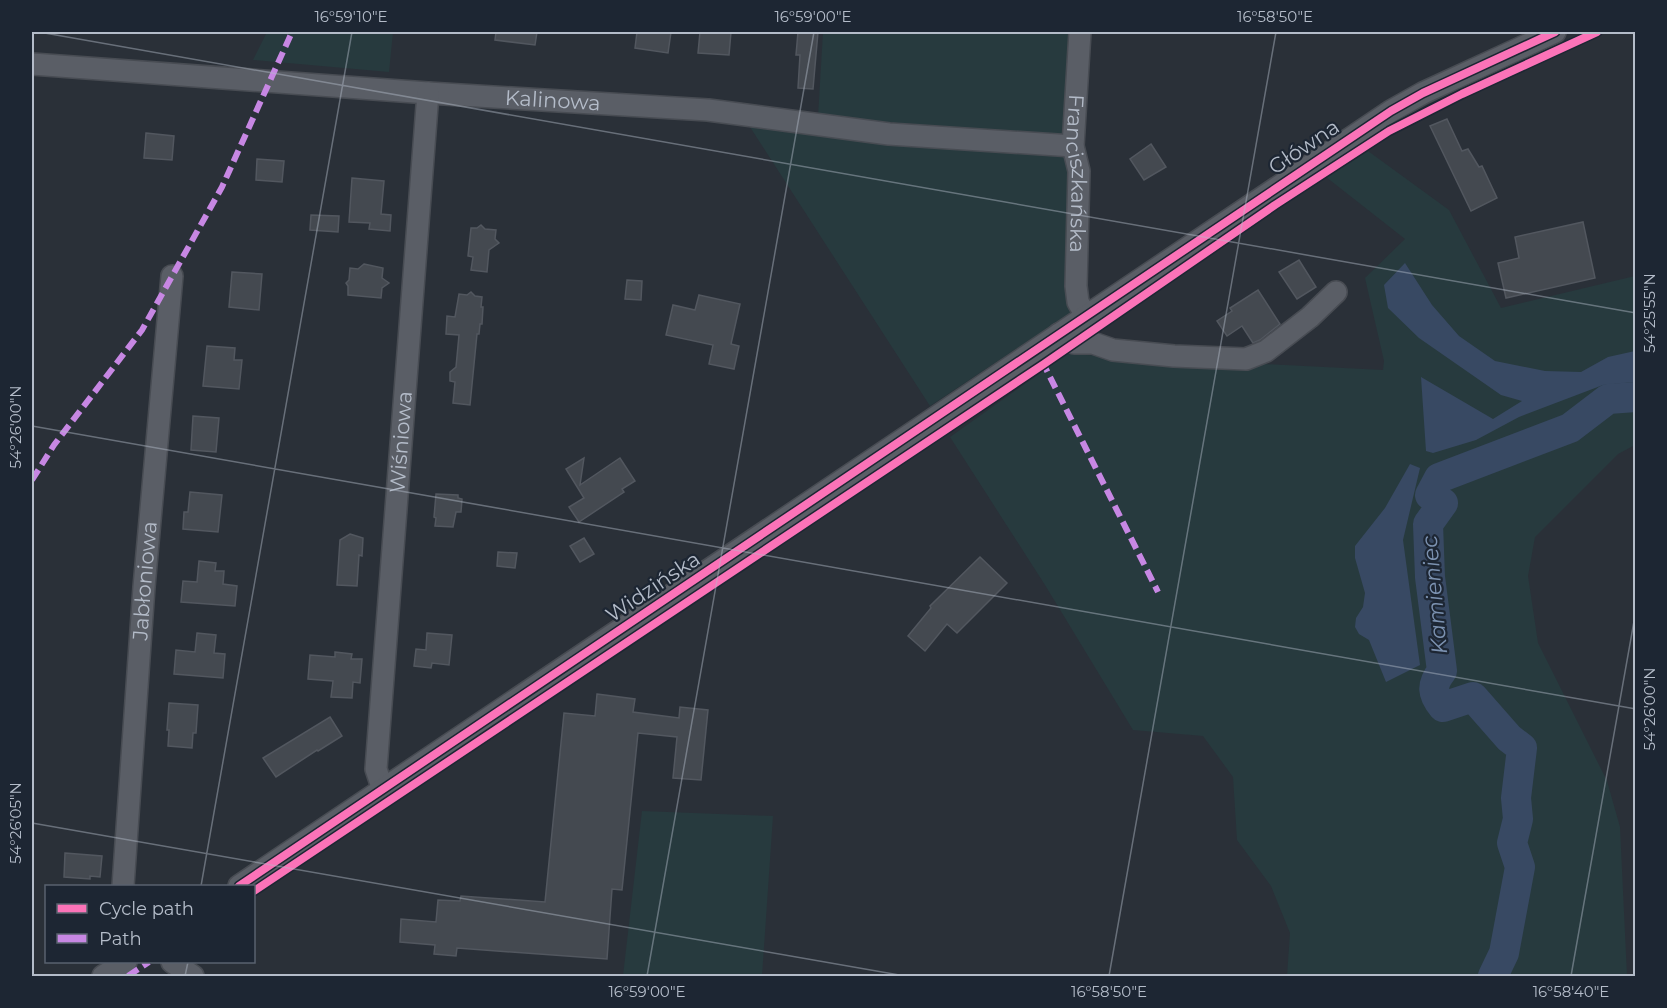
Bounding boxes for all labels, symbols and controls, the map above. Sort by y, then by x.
text: 16°59'10"E [314,7,388,26]
text: 16°59'00"E [774,7,852,26]
text: 16°58'50"E [1237,7,1313,26]
street label: Kalinowa [504,85,601,115]
street label: Franciszkańska [1060,93,1092,253]
street label: Główna [1264,114,1344,179]
text: 54°25'55"N [1640,273,1659,353]
text: 54°26'00"N [6,385,25,469]
street label: Wiśniowa [384,390,417,494]
street label: Jabłoniowa [127,520,162,642]
water label: Kamieniec [1416,534,1453,655]
street label: Widzińska [601,546,705,627]
text: 54°26'00"N [1640,667,1659,751]
text: 54°26'05"N [6,782,25,864]
legend [45,885,255,963]
text: Cycle path [99,898,194,920]
text: Path [99,928,142,950]
text: 16°59'00"E [608,982,686,1001]
text: 16°58'50"E [1071,982,1147,1001]
text: 16°58'40"E [1533,982,1609,1001]

